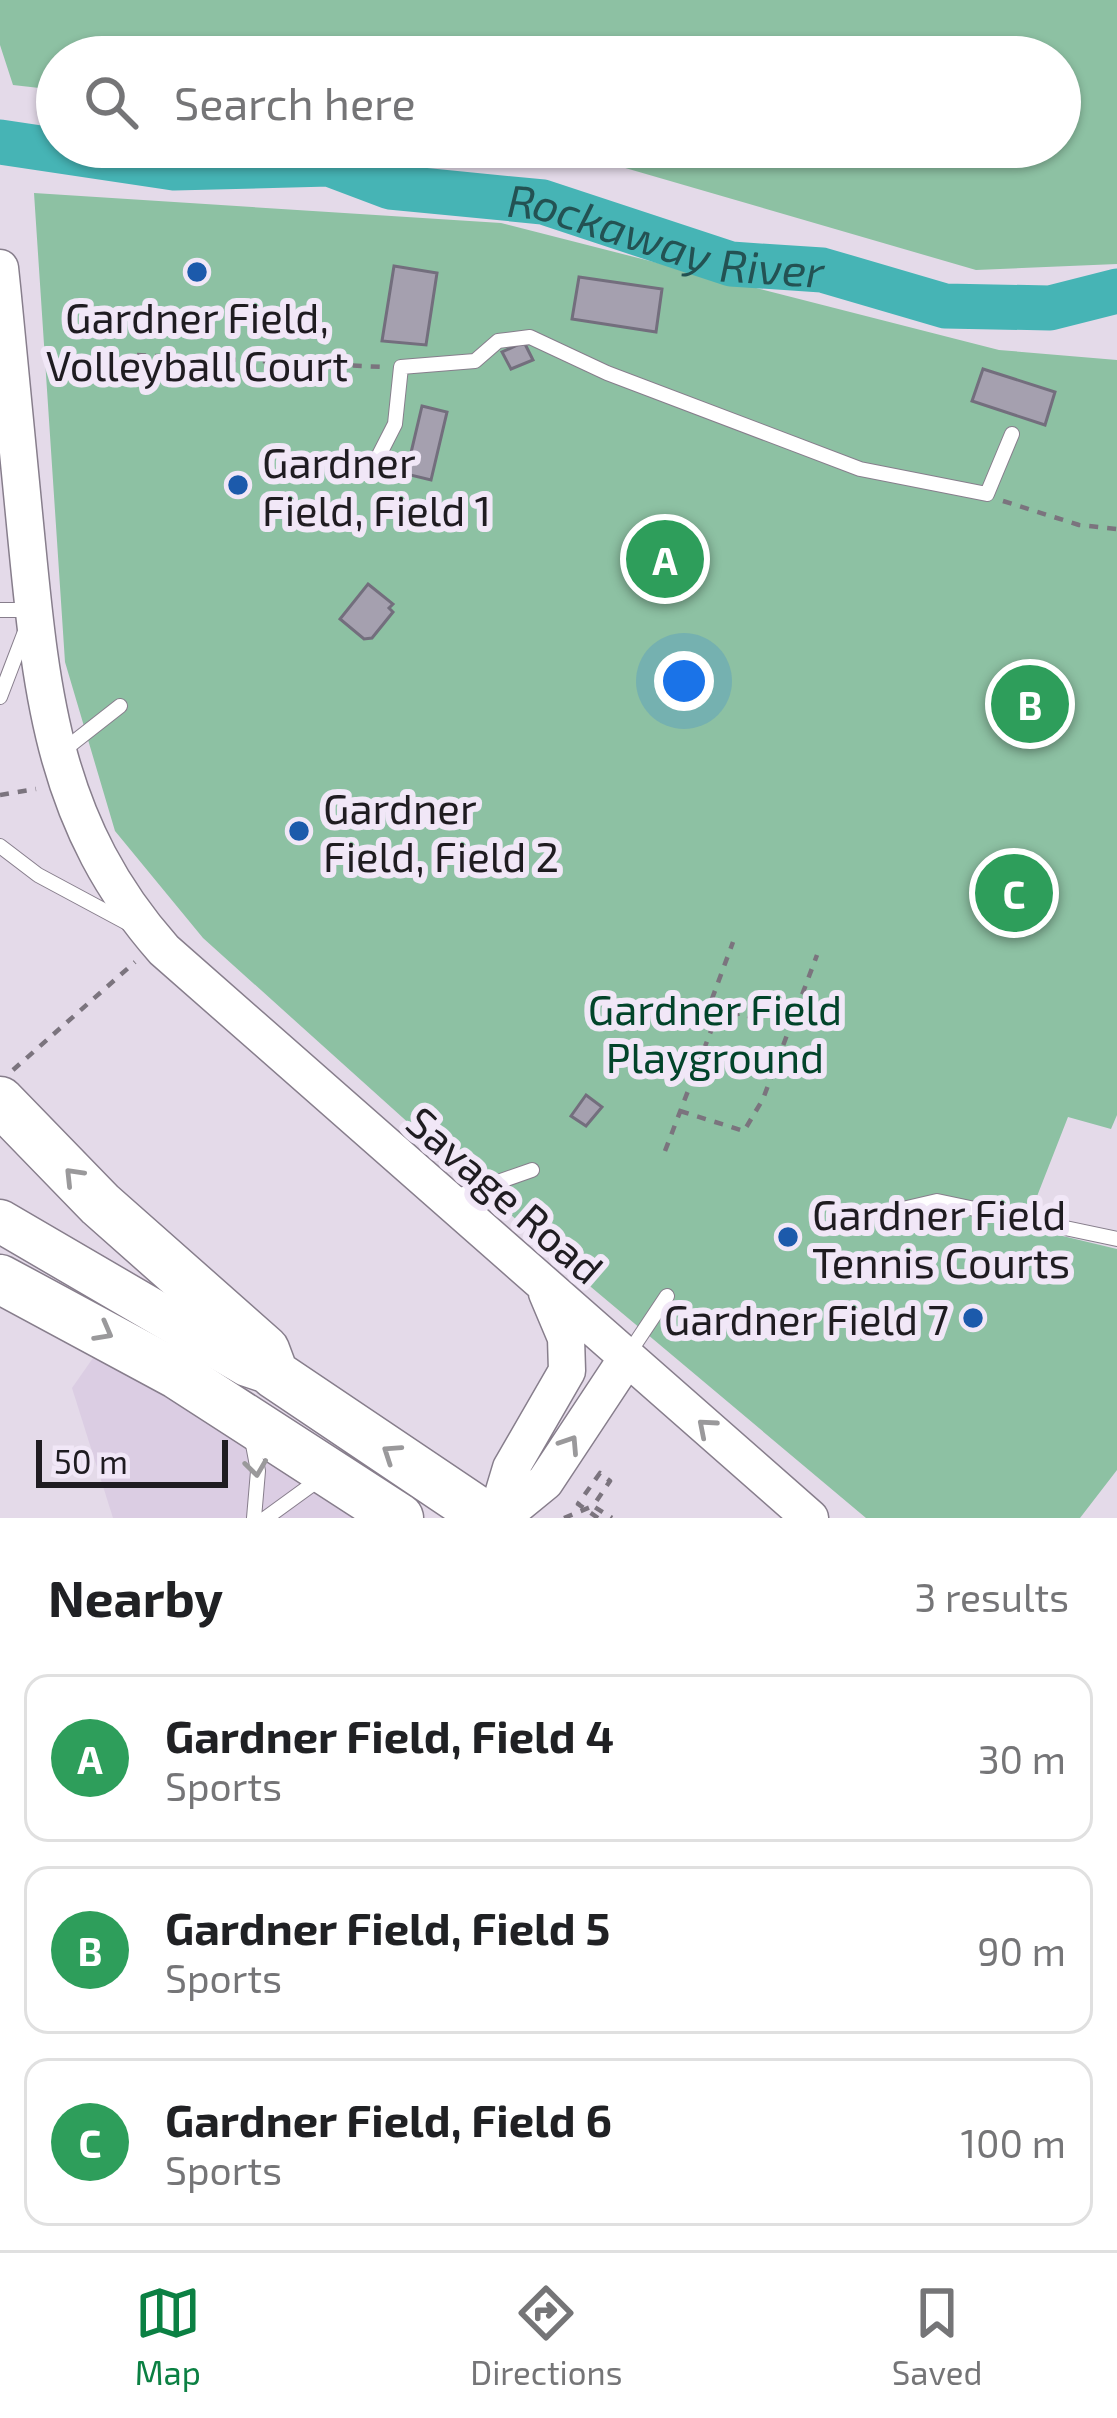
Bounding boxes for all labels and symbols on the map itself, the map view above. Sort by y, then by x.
water label: Rockaway River [505,172,827,297]
marker: Gardner Field, Volleyball Court [184,259,210,285]
place label: Gardner Field, Volleyball Court [46,291,348,389]
place label: Gardner Field, Field 1 [262,436,491,534]
marker: Gardner Field, Field 1 [225,472,251,498]
pin: A [626,514,704,604]
your location [654,651,714,711]
pin: B [991,659,1069,749]
place label: Gardner Field, Field 2 [323,782,559,880]
marker: Gardner Field, Field 2 [286,818,312,844]
pin: C [975,848,1053,938]
park label: Gardner Field Playground [588,983,842,1081]
street label: Savage Road [398,1095,614,1293]
one-way arrow [65,1168,87,1190]
place label: Gardner Field Tennis Courts [812,1188,1070,1286]
marker: Gardner Field Tennis Courts [775,1224,801,1250]
place label: Gardner Field 7 [664,1293,949,1343]
marker: Gardner Field 7 [960,1305,986,1331]
one-way arrow [92,1318,113,1341]
one-way arrow [698,1420,720,1441]
scale bar [36,1434,228,1487]
one-way arrow [556,1436,578,1458]
one-way arrow [382,1445,404,1467]
one-way arrow [242,1458,268,1478]

